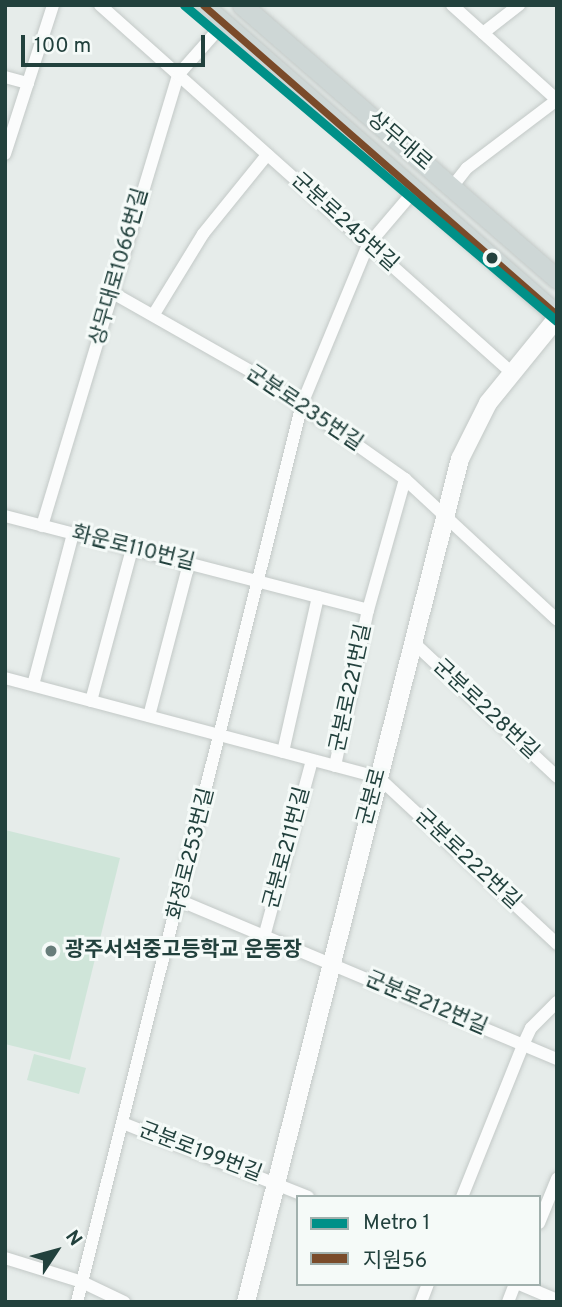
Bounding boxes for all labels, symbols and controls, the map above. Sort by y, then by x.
scale bar [24,21,208,65]
text: 100 m [34,33,91,60]
street label: 상무대로 [362,107,436,177]
street label: 군분로245번길 [285,168,403,278]
street label: 상무대로1066번길 [86,186,154,348]
unlabelled marker [485,251,499,265]
street label: 군분로235번길 [241,361,367,457]
street label: 화운로110번길 [69,522,197,576]
street label: 군분로221번길 [326,622,378,754]
street label: 군분로228번길 [427,655,543,765]
street label: 군분로 [353,766,393,828]
street label: 군분로211번길 [260,784,316,912]
street label: 화정로253번길 [163,785,221,923]
street label: 군분로222번길 [409,805,525,915]
place label: 광주서석중고등학교 운동장 [65,938,302,964]
marker: 광주서석중고등학교 운동장 [43,943,59,959]
street label: 군분로212번길 [361,967,491,1041]
street label: 군분로199번길 [135,1118,265,1188]
legend [296,1195,541,1286]
text: Metro 1 [363,1210,430,1237]
north arrow [21,1216,91,1286]
text: N [59,1226,87,1251]
text: 지원56 [363,1248,427,1275]

